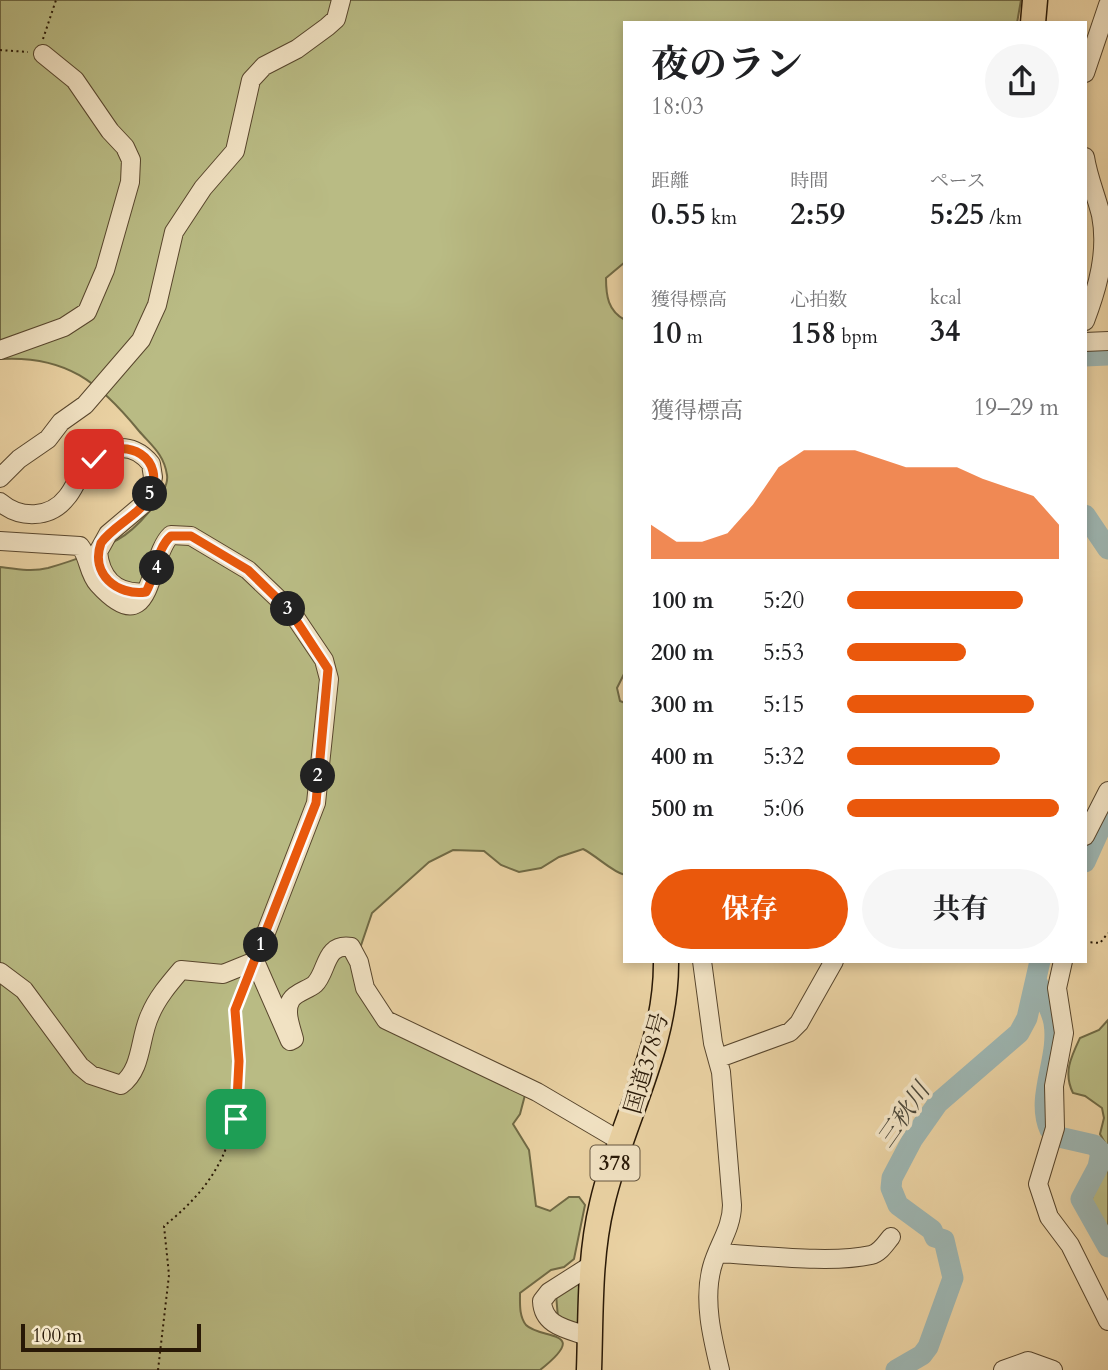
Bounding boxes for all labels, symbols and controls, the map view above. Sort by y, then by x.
text: 夜のラン [651,39,803,91]
button: share [985,44,1059,118]
text: 18:03 [651,91,704,122]
text: 距離 [651,168,689,194]
text: 時間 [790,168,828,194]
text: ペース [930,168,986,194]
text: 0.55 [651,194,706,235]
text: 2:59 [790,194,845,235]
text: 5:25 [930,194,984,235]
text: km [706,205,737,231]
text: /km [984,205,1022,231]
text: kcal [930,285,962,311]
text: 獲得標高 [651,287,727,313]
text: 心拍数 [790,287,847,313]
text: 34 [930,311,960,352]
text: 10 [651,313,682,354]
text: 158 [790,313,836,354]
text: m [682,324,703,350]
text: bpm [836,324,878,350]
text: 19–29 m [974,392,1059,423]
text: 獲得標高 [651,395,743,426]
pin [64,429,124,489]
icon: check [75,440,113,478]
pin: 5 [132,476,168,512]
text: 5 [145,480,154,506]
pin: 4 [140,550,174,586]
text: 4 [152,554,161,580]
text: 100 m [651,585,714,616]
text: 5:20 [763,585,804,616]
pin: 3 [270,592,306,626]
text: 3 [283,595,292,621]
text: 200 m [651,637,714,668]
text: 5:53 [763,637,804,668]
text: 300 m [651,689,714,720]
text: 5:15 [763,689,804,720]
text: 400 m [651,741,714,772]
text: 5:32 [763,741,804,772]
pin: 2 [300,758,336,794]
text: 2 [313,762,322,788]
text: 500 m [651,793,714,824]
text: 5:06 [763,793,804,824]
button: 保存 [651,869,848,949]
button: 共有 [862,869,1059,949]
pin: 1 [244,928,278,962]
text: 1 [256,931,265,957]
street label: 国道378号 [617,1009,676,1118]
water label: 三秋川 [869,1074,939,1154]
pin [206,1089,266,1149]
icon: arrive [217,1100,255,1138]
road number: 378 [590,1146,640,1180]
scale bar [21,1321,201,1353]
text: 100 m [32,1323,82,1349]

